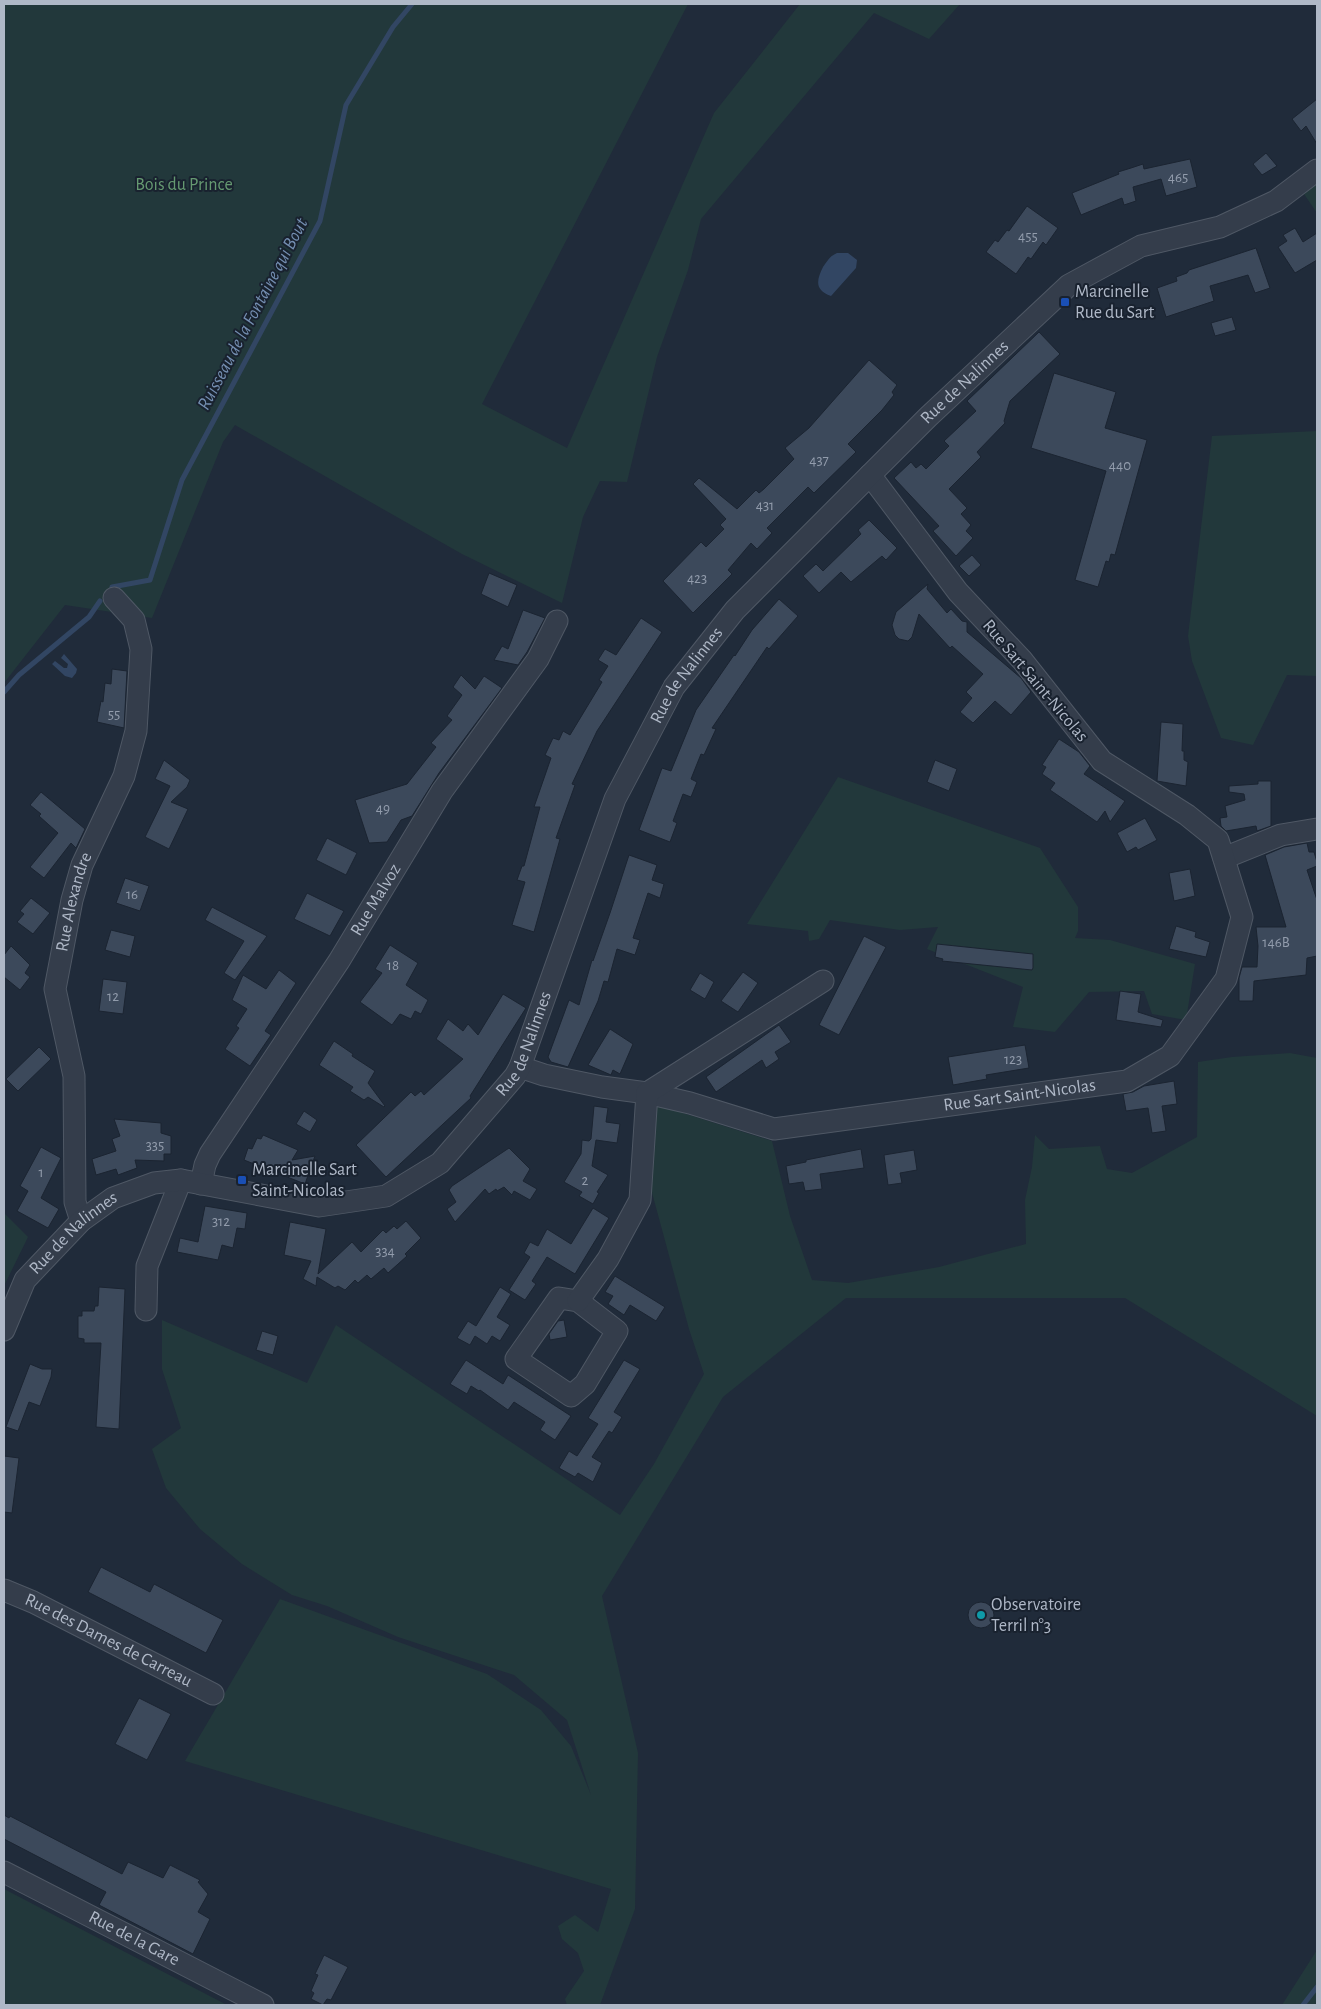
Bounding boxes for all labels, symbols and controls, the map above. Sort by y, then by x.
house number: 465 [1168,170,1188,185]
park label: Bois du Prince [135,176,233,194]
water label: Ruisseau de la Fontaine qui Bout [194,214,312,413]
house number: 455 [1018,229,1038,244]
place label: Marcinelle Rue du Sart [1075,283,1155,322]
marker: Marcinelle Rue du Sart [1059,296,1071,308]
street label: Rue de Nalinnes [917,337,1012,428]
house number: 437 [809,453,829,468]
house number: 440 [1109,458,1131,473]
house number: 431 [756,498,774,513]
house number: 423 [687,571,707,586]
street label: Rue Sart Saint-Nicolas [979,617,1091,745]
street label: Rue de Nalinnes [647,624,727,727]
house number: 55 [108,707,120,722]
house number: 49 [376,801,390,816]
street label: Rue Alexandre [53,850,96,953]
street label: Rue Malvoz [347,861,404,939]
house number: 16 [126,887,138,902]
house number: 146B [1262,935,1290,950]
house number: 18 [387,958,399,973]
house number: 12 [107,989,119,1004]
street label: Rue de Nalinnes [493,989,555,1100]
house number: 123 [1004,1052,1022,1067]
street label: Rue Sart Saint-Nicolas [942,1076,1097,1115]
house number: 335 [146,1138,164,1153]
place label: Marcinelle Sart Saint-Nicolas [252,1161,357,1200]
house number: 1 [38,1165,44,1180]
house number: 2 [582,1173,589,1188]
marker: Marcinelle Sart Saint-Nicolas [236,1174,248,1186]
street label: Rue de Nalinnes [26,1188,119,1278]
house number: 312 [212,1214,230,1229]
house number: 334 [375,1244,395,1259]
street label: Rue des Dames de Carreau [22,1591,195,1691]
place label: Observatoire Terril n°3 [991,1596,1081,1635]
marker: Observatoire Terril n°3 [975,1609,987,1621]
street label: Rue de la Gare [86,1908,182,1969]

